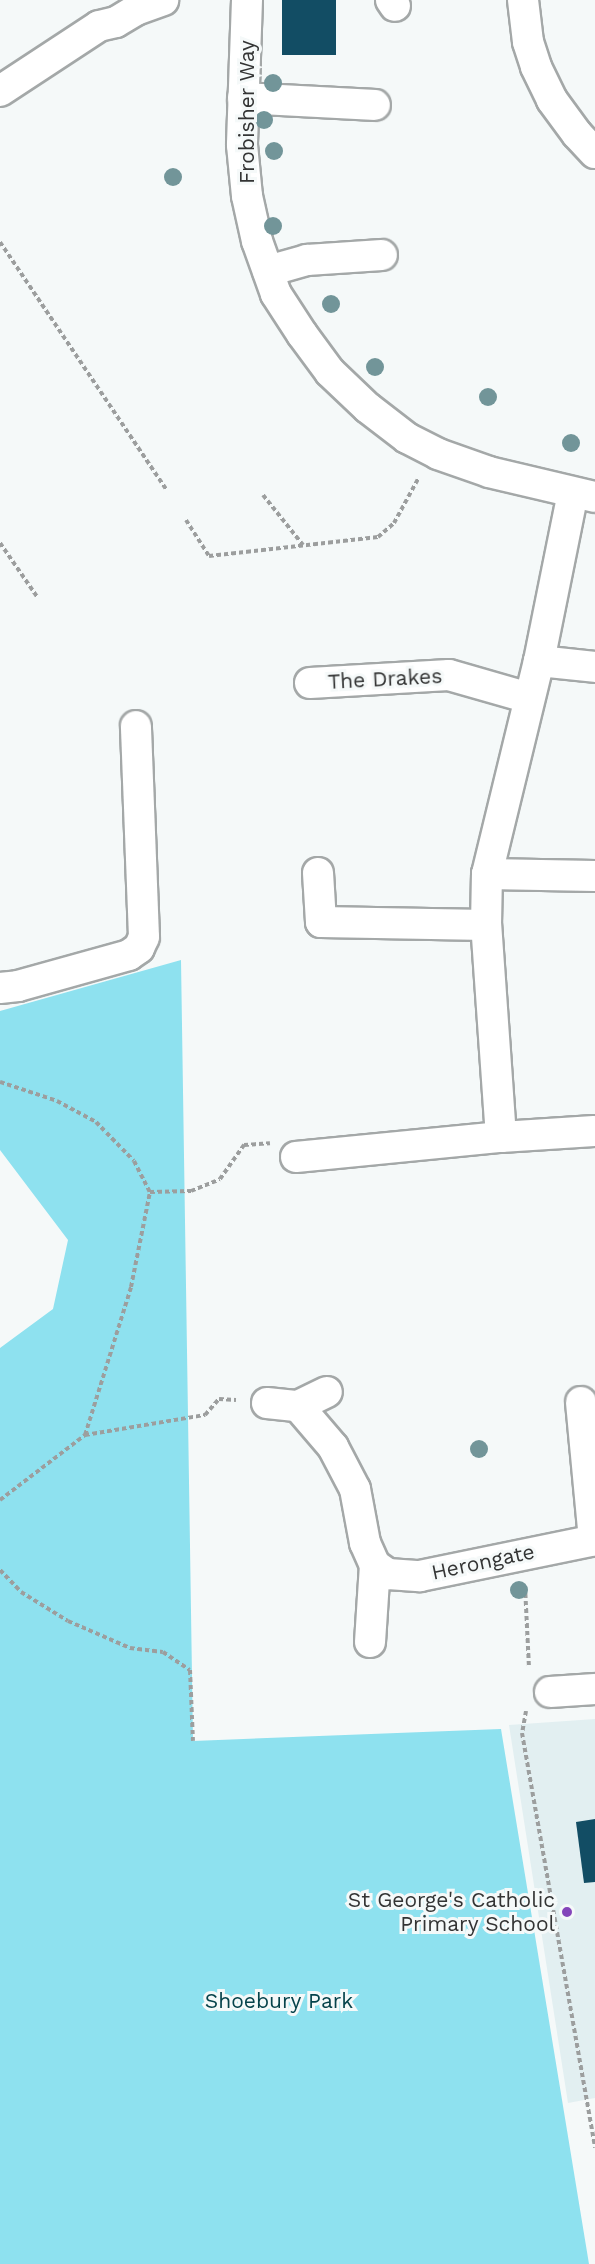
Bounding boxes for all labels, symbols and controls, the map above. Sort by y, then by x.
street label: Frobisher Way [234,40,260,184]
street label: The Drakes [327,663,443,695]
street label: Herongate [429,1539,537,1585]
place label: St George's Catholic Primary School [348,1887,555,1937]
marker: St George's Catholic Primary School [560,1905,574,1919]
park label: Shoebury Park [204,1988,354,2014]

